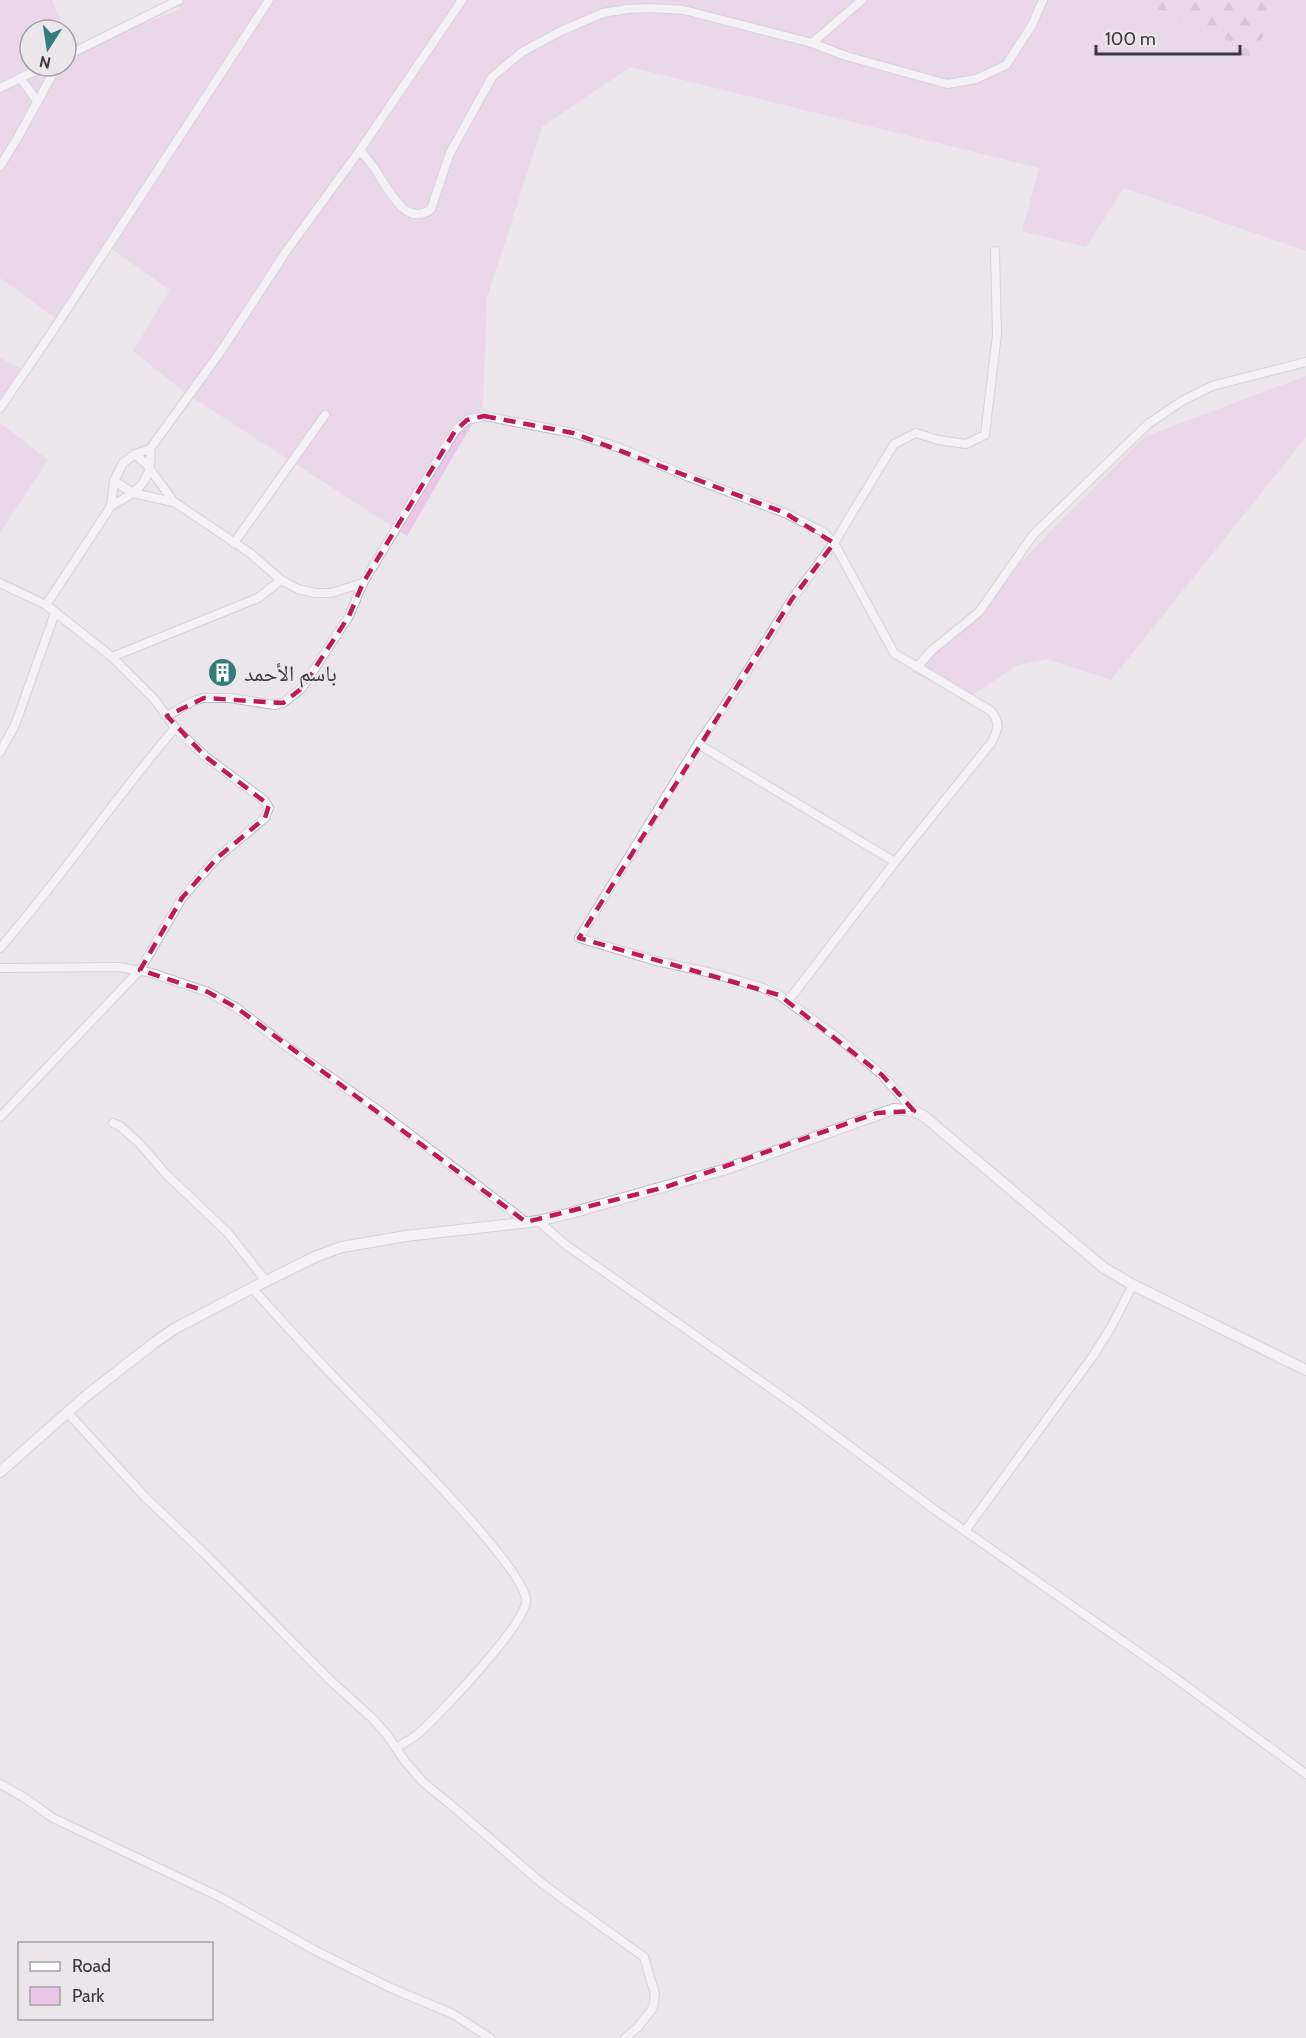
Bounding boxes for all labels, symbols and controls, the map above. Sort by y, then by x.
north arrow [18,18,78,78]
scale bar [1096,18,1240,56]
text: 100 m [1105,28,1156,50]
text: N [37,52,52,73]
building icon: باسم الأحمد [207,657,239,689]
place label: باسم الأحمد [244,660,337,688]
legend [18,1942,213,2020]
text: Road [72,1955,111,1977]
text: Park [72,1985,105,2007]

